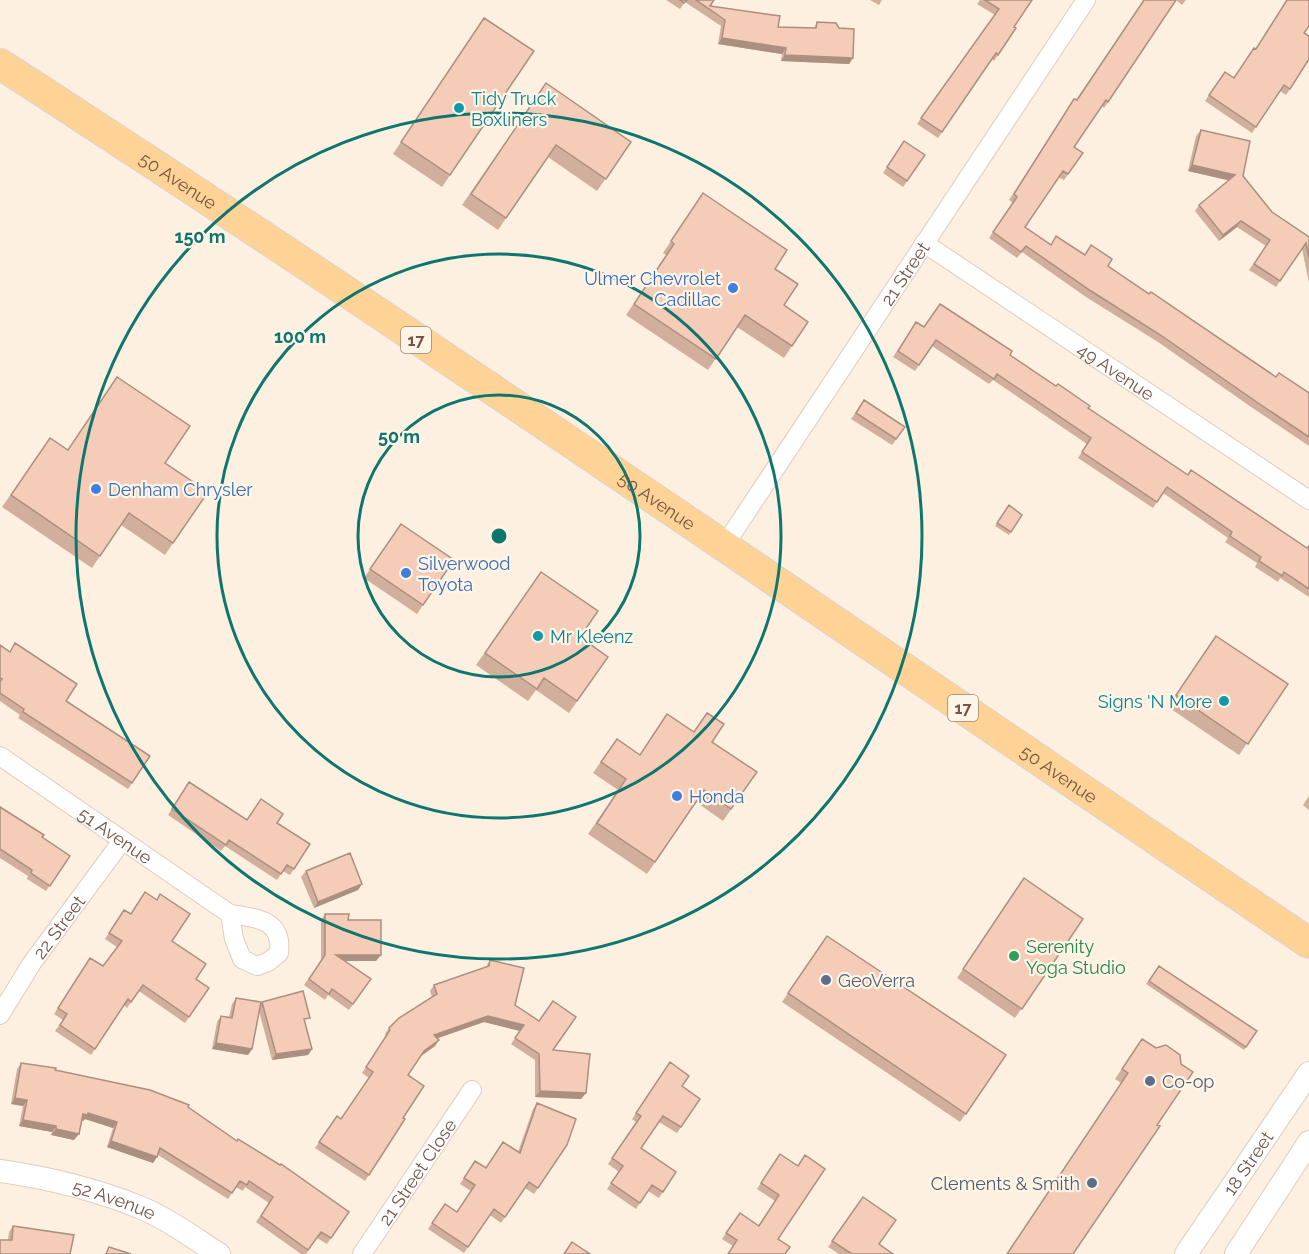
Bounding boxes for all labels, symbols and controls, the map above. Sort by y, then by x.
place label: Tidy Truck Boxliners [471,88,557,130]
marker: Tidy Truck Boxliners [452,101,466,115]
street label: 50 Avenue [136,147,221,214]
text: 150 m [175,226,226,247]
street label: 21 Street [876,238,933,309]
place label: Ulmer Chevrolet Cadillac [584,268,721,310]
marker: Ulmer Chevrolet Cadillac [726,281,740,295]
text: 100 m [274,326,326,347]
road number: 17 [401,327,431,353]
street label: 49 Avenue [1074,338,1159,405]
text: 50 m [378,426,420,447]
street label: 50 Avenue [615,467,700,534]
place label: Denham Chrysler [108,479,253,500]
marker: Denham Chrysler [89,482,103,496]
centre of rings [489,526,509,546]
place label: Silverwood Toyota [418,553,511,595]
marker: Silverwood Toyota [399,566,413,580]
place label: Mr Kleenz [550,626,633,647]
marker: Mr Kleenz [531,629,545,643]
place label: Signs 'N More [1098,691,1212,712]
marker: Signs 'N More [1217,694,1231,708]
road number: 17 [948,695,978,721]
street label: 50 Avenue [1017,740,1102,807]
place label: Honda [689,786,744,807]
marker: Honda [670,789,684,803]
street label: 51 Avenue [75,803,157,868]
street label: 22 Street [28,891,89,963]
place label: Serenity Yoga Studio [1026,936,1126,978]
marker: Serenity Yoga Studio [1007,949,1021,963]
place label: GeoVerra [838,970,915,991]
marker: GeoVerra [819,973,833,987]
place label: Co-op [1162,1071,1214,1092]
marker: Co-op [1143,1074,1157,1088]
street label: 21 Street Close [374,1114,460,1229]
street label: 18 Street [1219,1127,1277,1199]
place label: Clements & Smith [931,1173,1080,1194]
street label: 52 Avenue [71,1175,160,1224]
marker: Clements & Smith [1085,1176,1099,1190]

